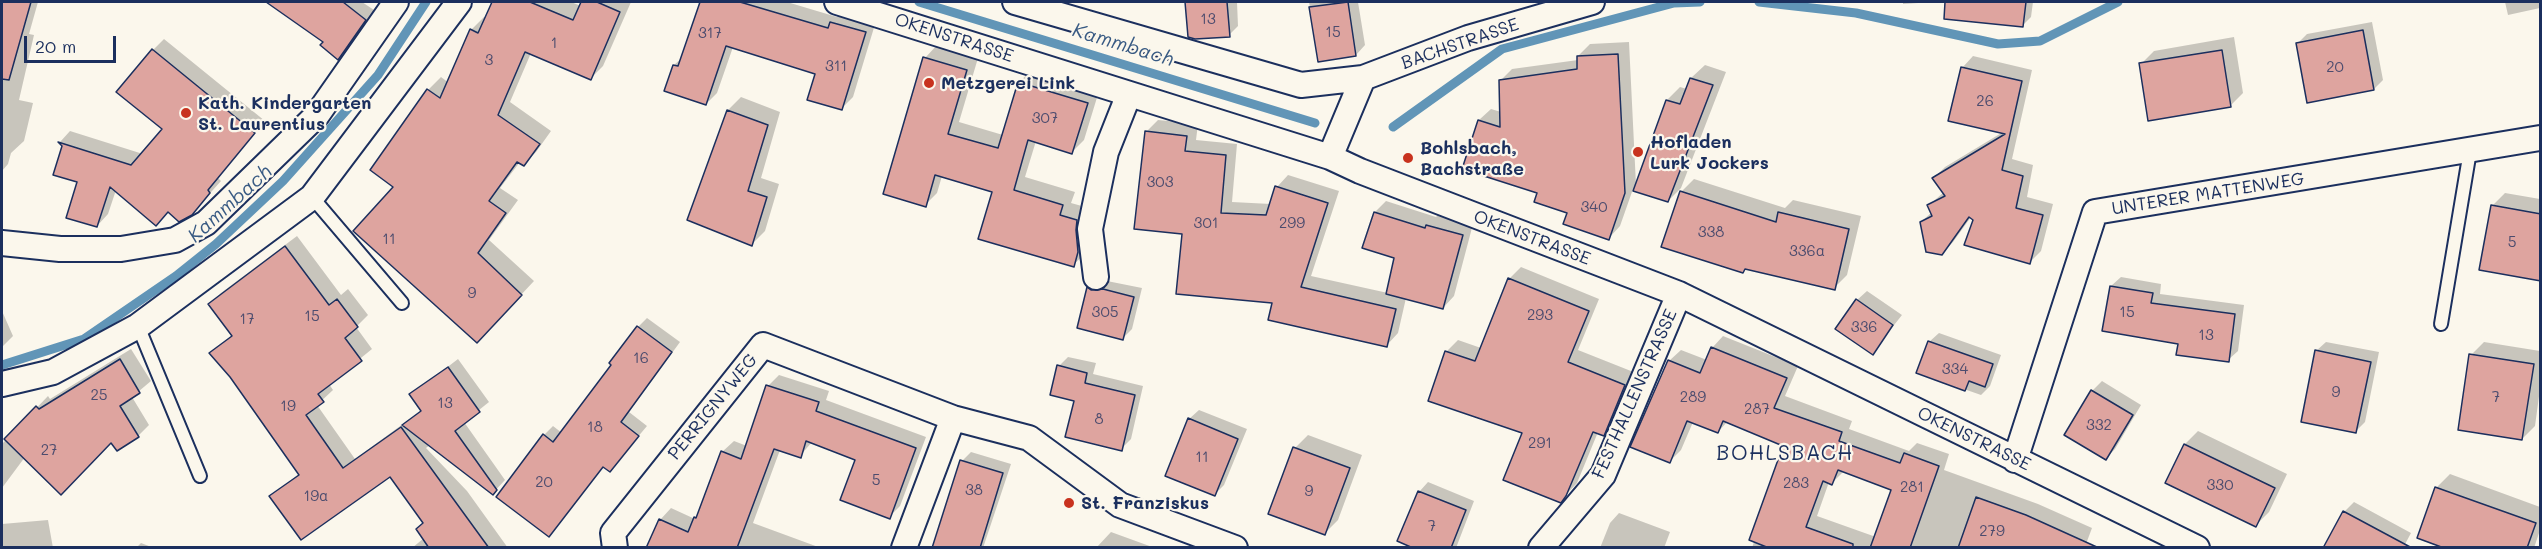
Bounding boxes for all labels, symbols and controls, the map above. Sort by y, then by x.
street label: OKENSTRASSE [892,9,1016,67]
house number: 13 [1200,10,1216,28]
street label: BACHSTRASSE [1398,14,1522,74]
water label: Kammbach [1069,18,1177,72]
house number: 15 [1325,23,1341,41]
scale bar [27,24,118,62]
house number: 317 [698,24,722,42]
text: 20 m [35,34,76,58]
house number: 1 [551,34,557,52]
house number: 3 [485,51,493,69]
house number: 311 [825,57,847,75]
house number: 20 [2326,58,2344,76]
place label: Metzgerei Link [941,72,1075,94]
marker: Metzgerei Link [922,76,936,90]
place label: Kath. Kindergarten St. Laurentius [198,92,371,134]
house number: 26 [1976,92,1994,110]
marker: Kath. Kindergarten St. Laurentius [179,106,193,120]
house number: 307 [1032,109,1058,127]
place label: Hofladen Lurk Jockers [1650,131,1769,174]
place label: Bohlsbach, Bachstraße [1420,137,1524,180]
marker: Hofladen Lurk Jockers [1631,145,1645,159]
marker: Bohlsbach, Bachstraße [1401,151,1415,165]
water label: Kammbach [183,160,277,248]
street label: UNTERER MATTENWEG [2110,168,2306,220]
house number: 303 [1147,173,1173,191]
house number: 340 [1581,198,1607,216]
street label: OKENSTRASSE [1470,206,1594,270]
house number: 301 [1194,214,1218,232]
house number: 299 [1279,214,1305,232]
house number: 338 [1698,223,1724,241]
house number: 11 [382,230,396,248]
house number: 5 [2508,233,2516,251]
house number: 336a [1789,242,1825,260]
house number: 9 [468,284,476,302]
house number: 305 [1092,303,1118,321]
house number: 15 [2119,303,2135,321]
house number: 293 [1527,306,1553,324]
street label: FESTHALLENSTRASSE [1588,306,1682,482]
house number: 15 [304,307,320,325]
house number: 17 [239,310,255,328]
house number: 336 [1851,318,1877,336]
house number: 13 [2198,326,2214,344]
house number: 16 [633,349,649,367]
street label: PERRIGNYWEG [664,350,762,464]
house number: 334 [1942,360,1968,378]
house number: 9 [2332,383,2340,401]
house number: 25 [90,386,108,404]
house number: 289 [1680,388,1706,406]
house number: 7 [2492,388,2500,406]
house number: 13 [437,394,453,412]
house number: 19 [280,397,296,415]
house number: 287 [1744,400,1770,418]
street label: OKENSTRASSE [1914,402,2034,476]
house number: 8 [1094,410,1104,428]
house number: 332 [2086,416,2112,434]
house number: 18 [587,418,603,436]
house number: 291 [1528,434,1552,452]
house number: 27 [41,441,57,459]
district label: BOHLSBACH [1716,441,1854,467]
house number: 11 [1195,448,1209,466]
house number: 5 [872,471,880,489]
house number: 20 [535,473,553,491]
house number: 283 [1783,474,1809,492]
house number: 330 [2207,476,2233,494]
house number: 281 [1900,478,1924,496]
house number: 38 [965,481,983,499]
house number: 9 [1305,482,1313,500]
house number: 19a [304,487,328,505]
place label: St. Franziskus [1081,492,1209,514]
marker: St. Franziskus [1062,496,1076,510]
house number: 7 [1428,517,1436,535]
house number: 279 [1979,522,2005,540]

